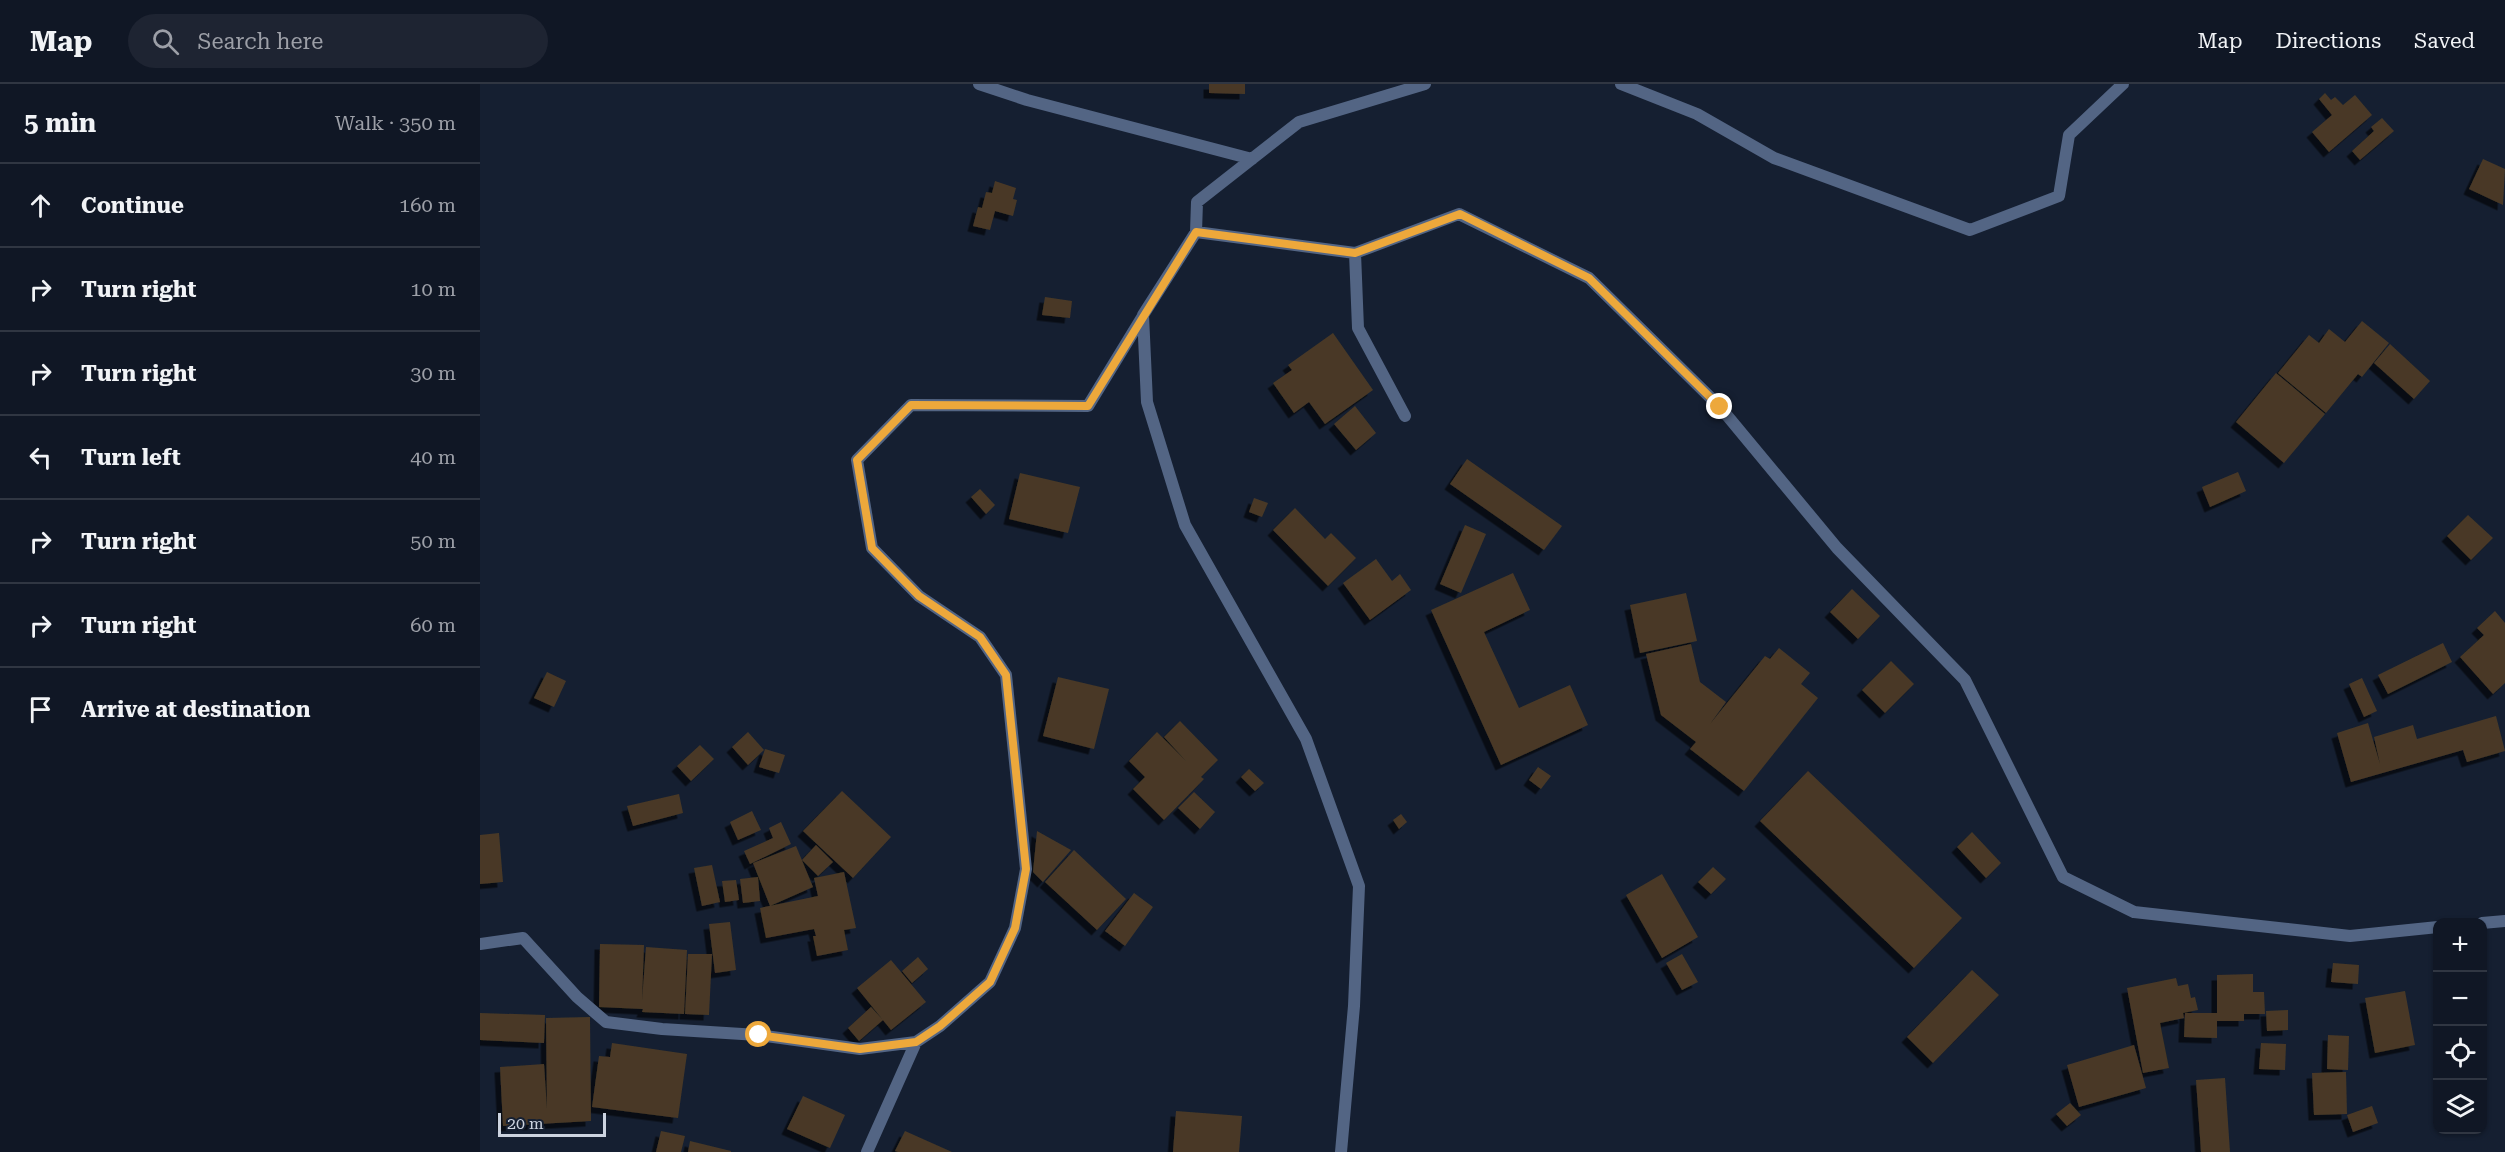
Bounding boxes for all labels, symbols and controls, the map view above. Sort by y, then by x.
search box [128,14,548,68]
text: Map [30,25,92,58]
icon: search [149,25,182,58]
text: Search here [197,29,323,54]
text: Map [2198,29,2242,53]
text: Directions [2275,29,2381,53]
text: Saved [2414,29,2475,53]
text: 5 min [24,108,96,138]
text: Walk · 350 m [335,111,456,135]
icon: ahead [24,189,57,222]
text: Continue [81,193,184,218]
text: 160 m [399,193,456,217]
icon: right [24,273,57,306]
text: Turn right [81,277,196,302]
text: 10 m [410,277,456,301]
icon: right [24,357,57,390]
text: Turn right [81,361,196,386]
text: 30 m [410,361,456,385]
route end [1706,393,1732,419]
icon: left [24,441,57,474]
text: Turn left [81,445,181,470]
text: 40 m [410,445,456,469]
icon: right [24,525,57,558]
text: Turn right [81,529,196,554]
text: 50 m [410,529,456,553]
icon: right [24,609,57,642]
text: Turn right [81,613,196,638]
text: 60 m [410,613,456,637]
icon: arrive [24,693,57,726]
text: Arrive at destination [81,697,310,722]
map controls [2433,918,2487,1134]
button: + [2433,918,2487,972]
button: − [2433,972,2487,1026]
route start [745,1021,771,1047]
button: locate [2433,1026,2487,1080]
button: layers [2433,1080,2487,1134]
scale bar [498,1110,606,1138]
text: 20 m [507,1114,544,1133]

